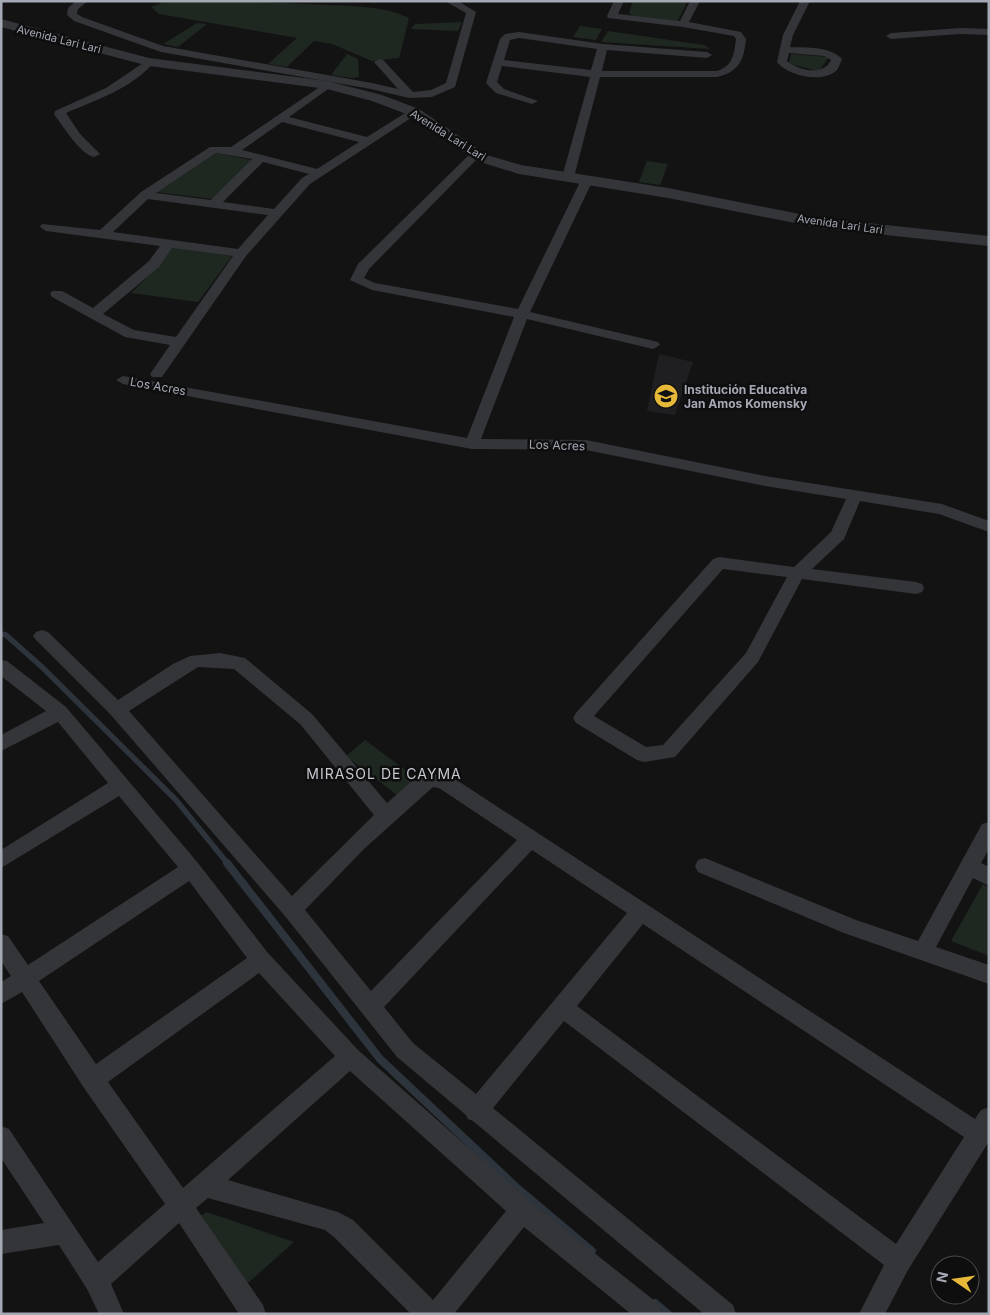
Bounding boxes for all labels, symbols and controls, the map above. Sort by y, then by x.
street label: Avenida Lari Lari [15,22,103,56]
street label: Avenida Lari Lari [408,106,488,164]
street label: Avenida Lari Lari [796,211,884,237]
street label: Los Acres [129,374,187,398]
place label: Institución Educativa Jan Amos Komensky [684,382,808,411]
school or university icon: Institución Educativa Jan Amos Komensky [653,383,679,409]
street label: Los Acres [529,437,585,453]
district label: MIRASOL DE CAYMA [306,765,462,782]
north arrow [930,1255,980,1305]
text: N [932,1270,951,1284]

